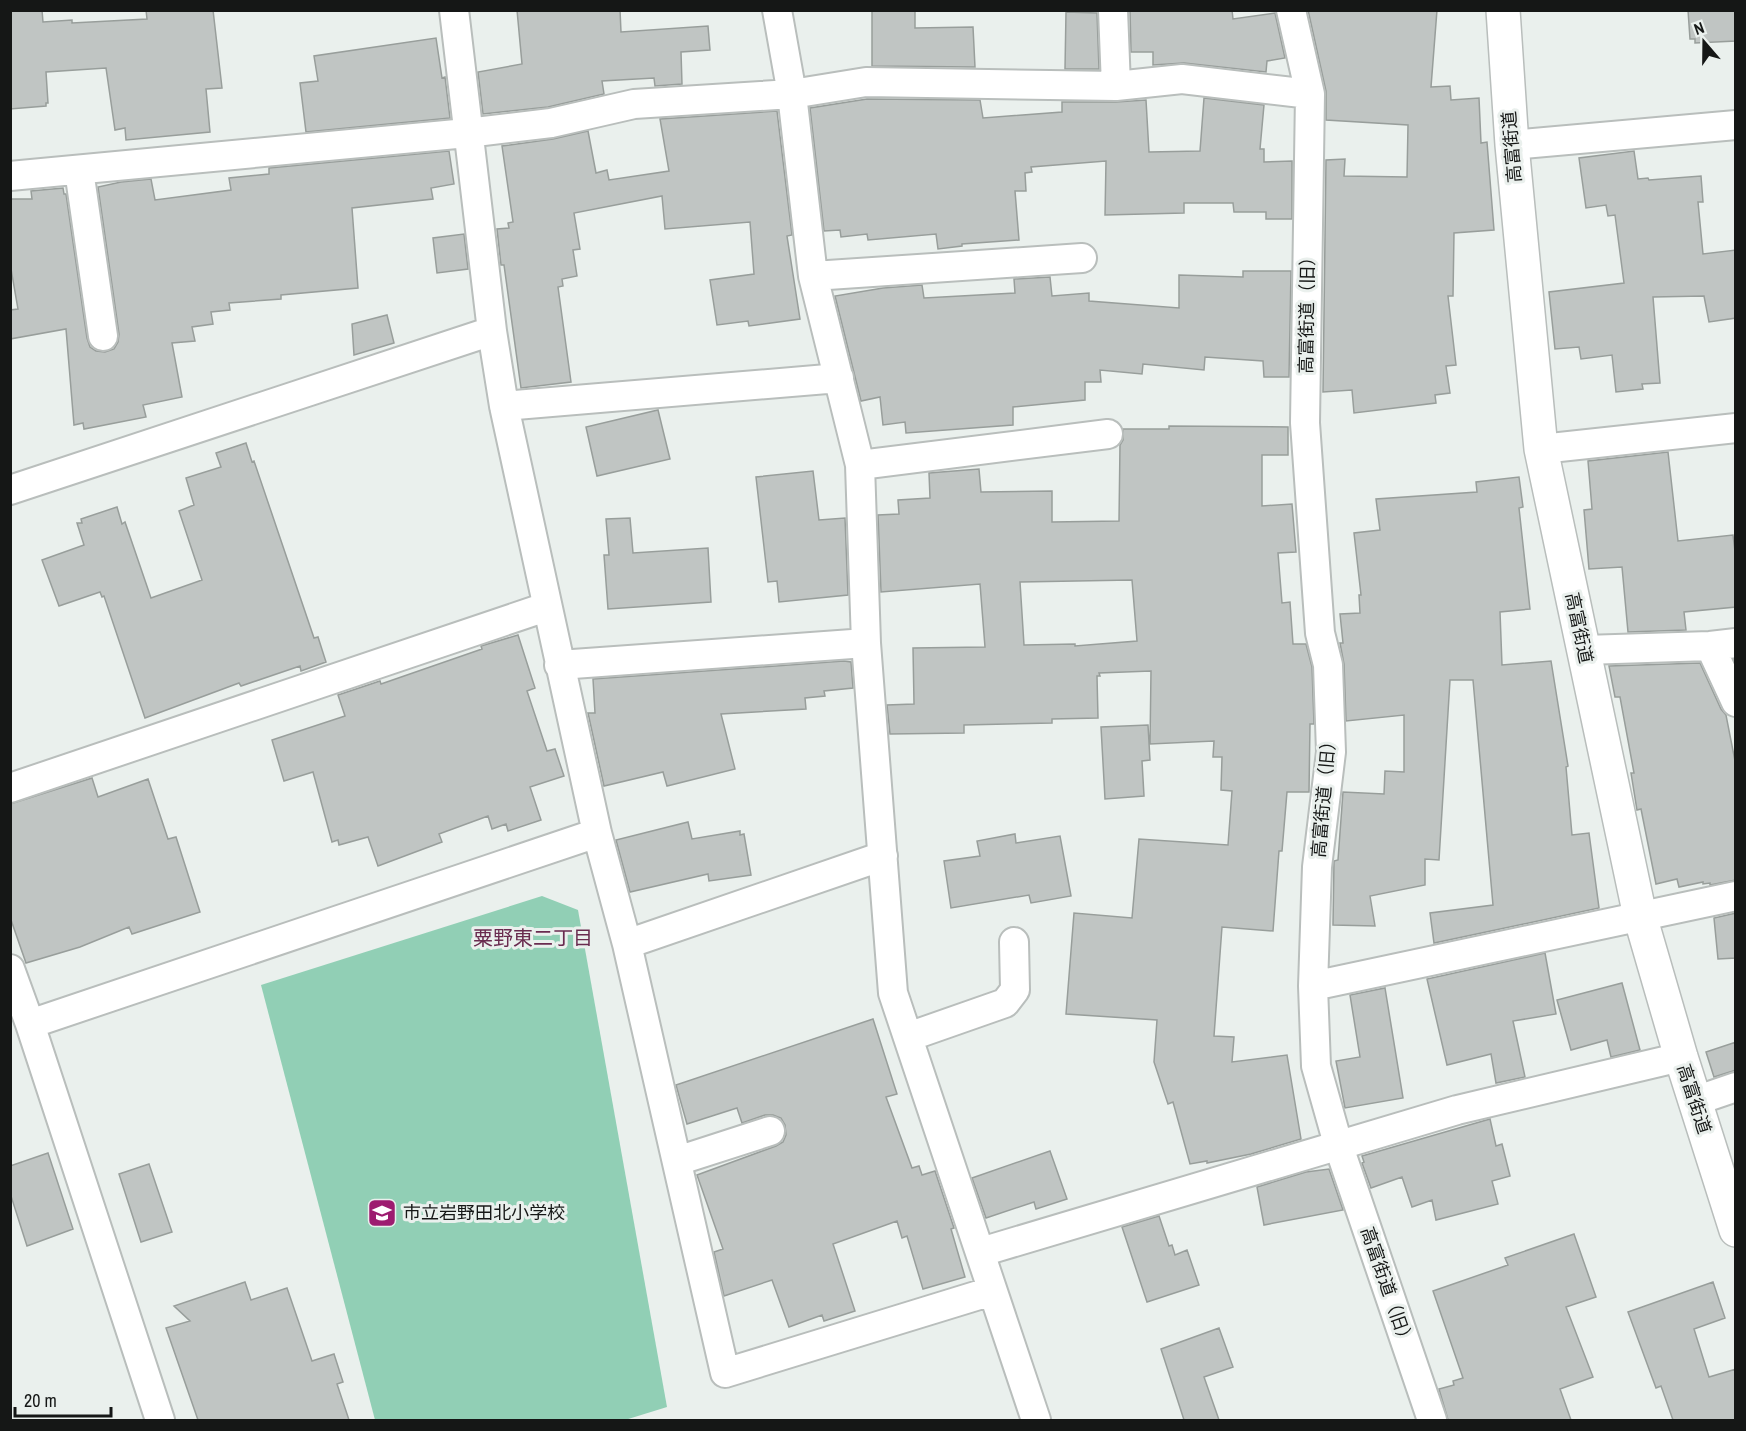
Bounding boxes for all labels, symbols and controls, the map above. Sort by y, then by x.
north arrow [1674,12,1734,72]
text: N [1691,16,1707,40]
street label: 高富街道 [1496,110,1527,184]
street label: 高富街道（旧） [1293,248,1320,374]
street label: 高富街道 [1560,590,1599,666]
street label: 高富街道（旧） [1306,731,1341,859]
district label: 粟野東二丁目 [473,924,593,951]
street label: 高富街道 [1671,1061,1717,1137]
school or university icon: 市立岩野田北小学校 [366,1197,398,1229]
place label: 市立岩野田北小学校 [403,1200,565,1225]
street label: 高富街道（旧） [1355,1223,1420,1350]
scale bar [15,1380,111,1418]
text: 20 m [24,1388,57,1413]

